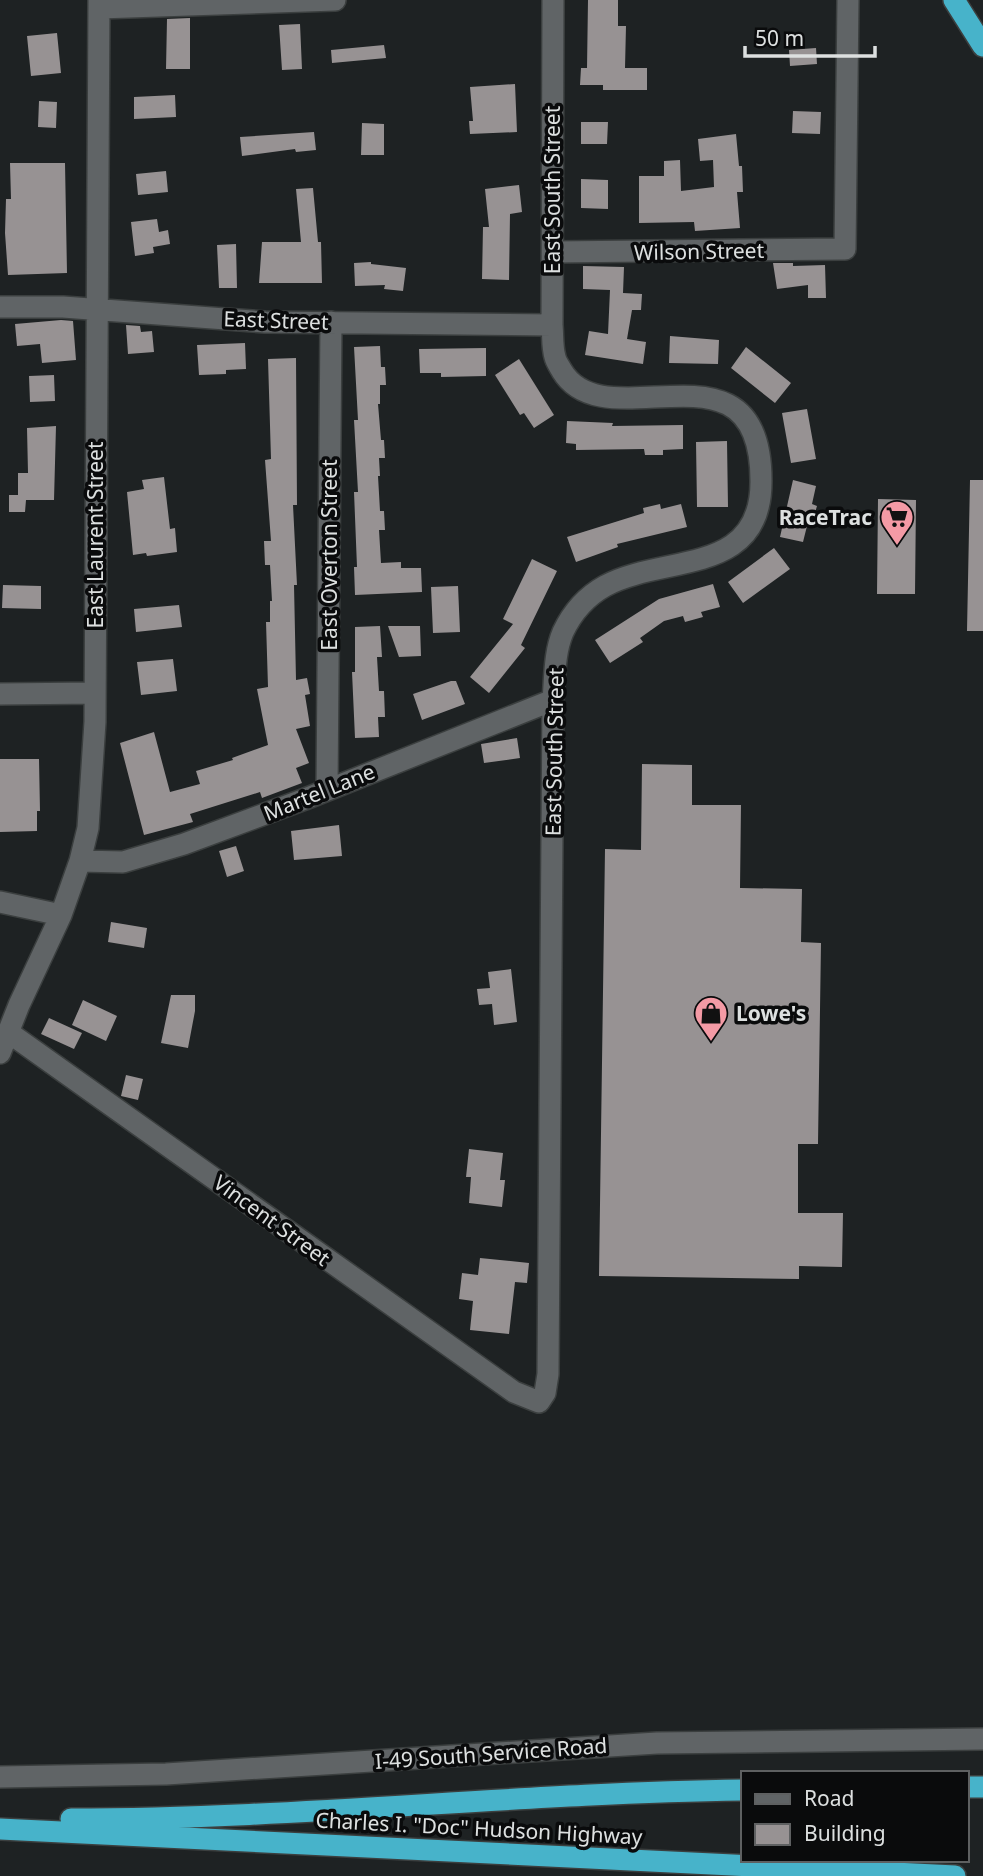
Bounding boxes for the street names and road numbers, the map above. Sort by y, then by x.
street label: East South Street [538,105,566,274]
street label: Wilson Street [634,236,765,266]
street label: East Street [223,304,329,336]
street label: East Laurent Street [81,441,109,629]
street label: East Overton Street [315,459,343,651]
street label: East South Street [539,667,569,836]
street label: Martel Lane [259,757,379,827]
street label: Vincent Street [208,1168,336,1272]
street label: I-49 South Service Road [374,1731,608,1775]
street label: Charles I. "Doc" Hudson Highway [315,1805,643,1851]

